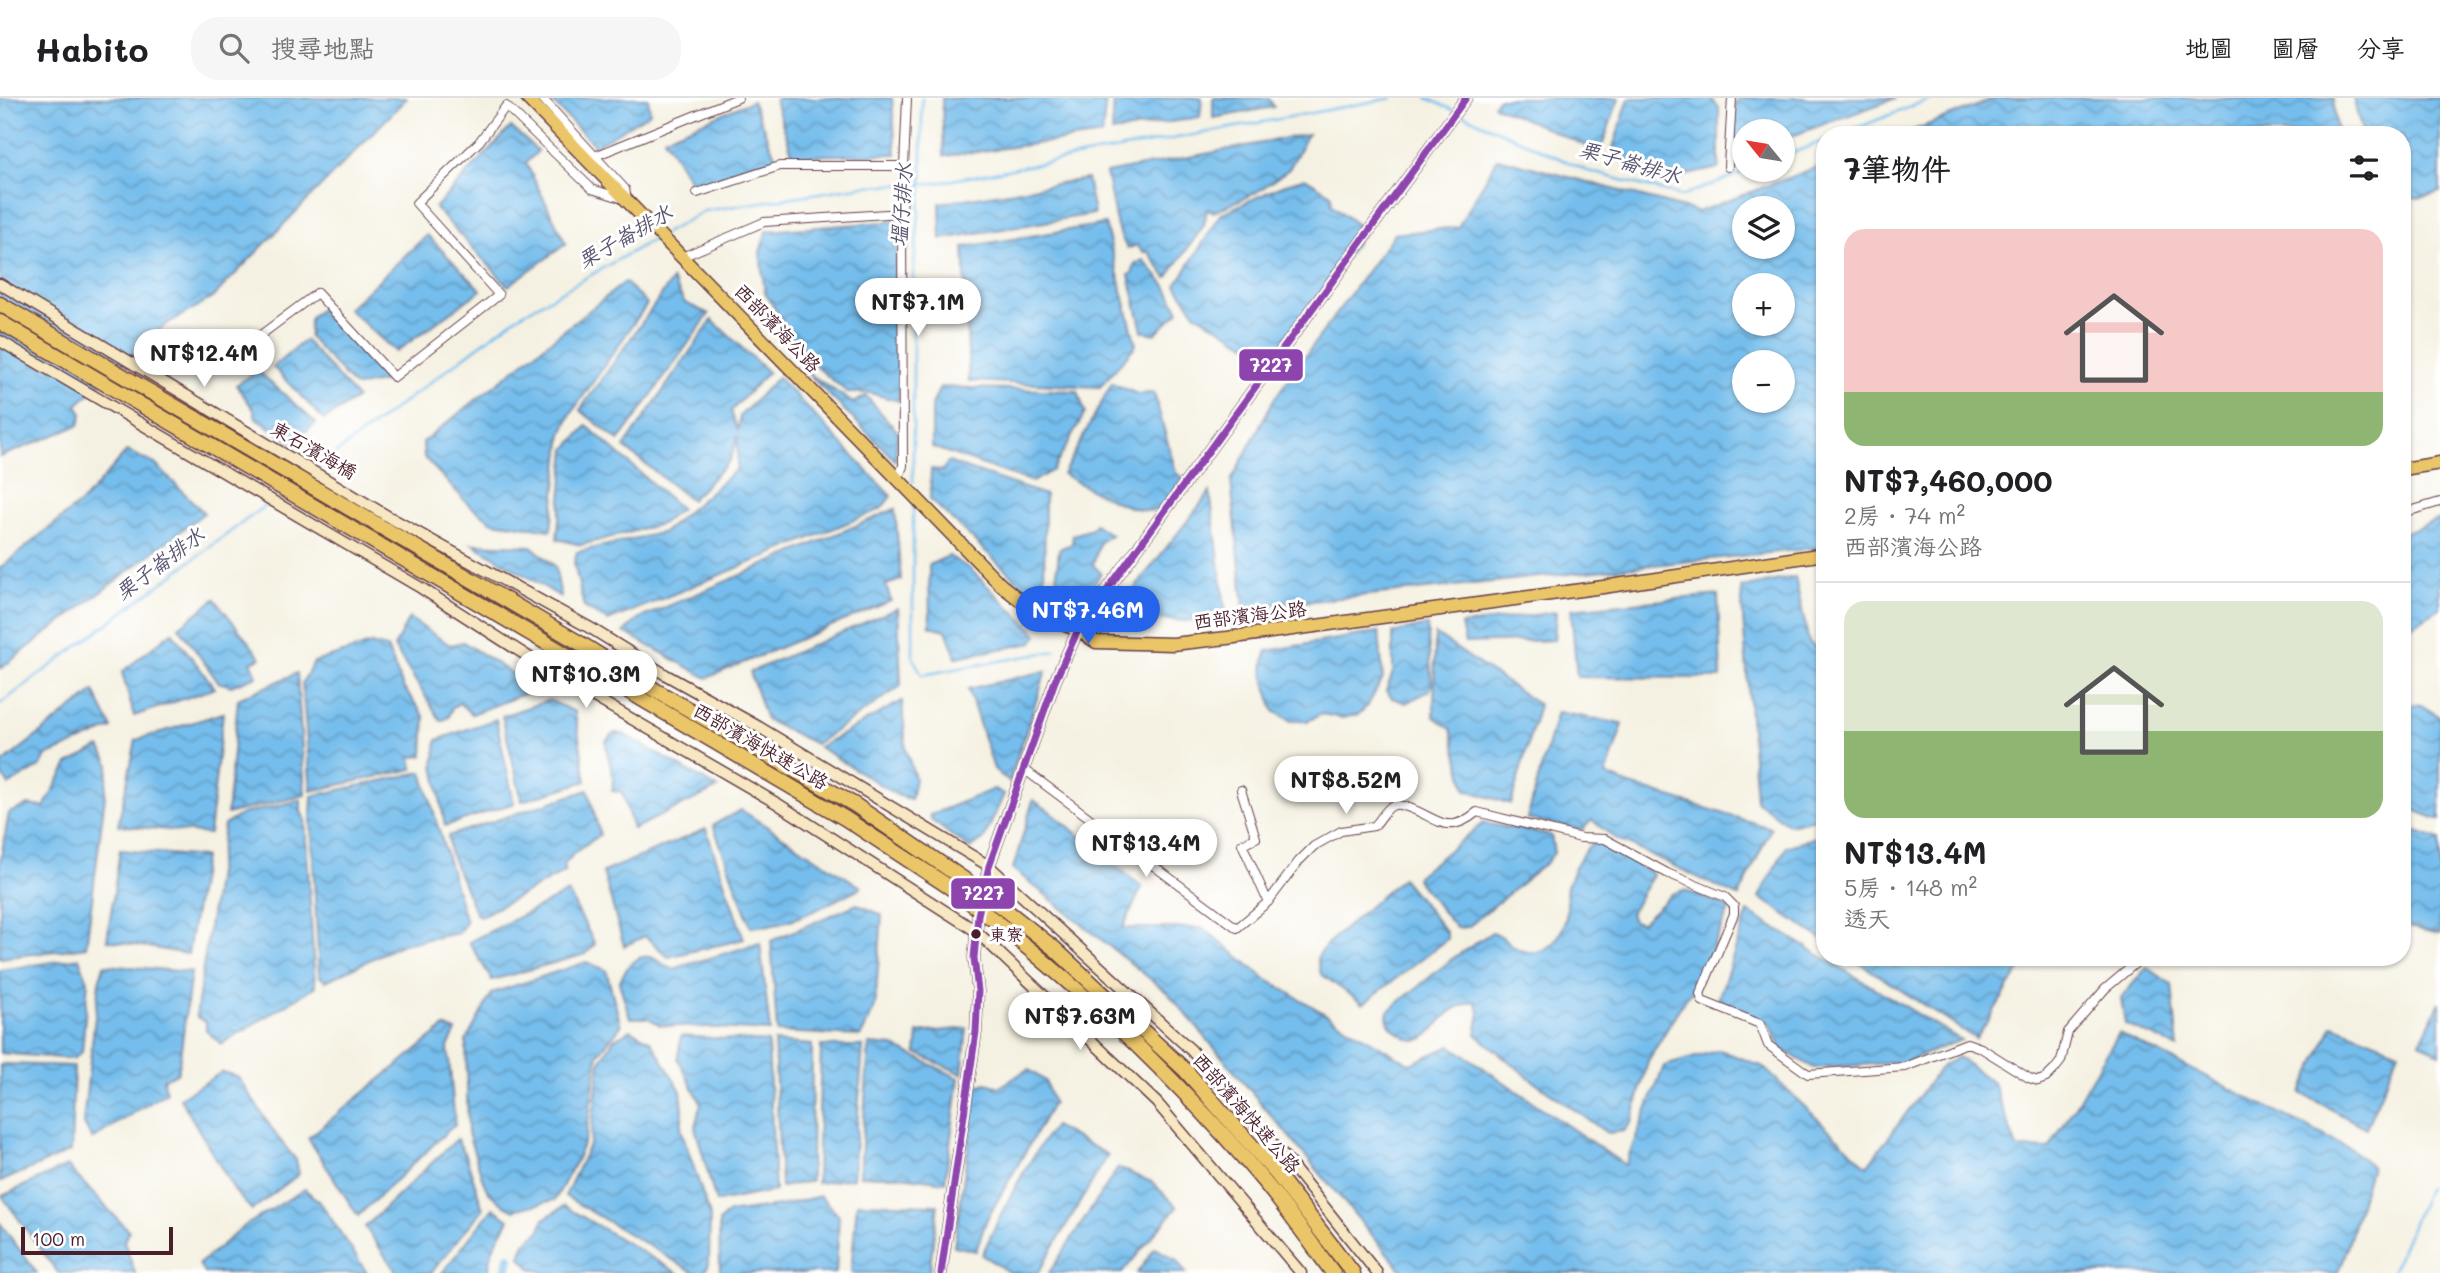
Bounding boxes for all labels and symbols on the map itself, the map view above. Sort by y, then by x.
north arrow [1732,119,1796,182]
water label: 栗子崙排水 [1576,134,1686,189]
water label: 塭仔排水 [884,161,917,248]
water label: 栗子崙排水 [572,197,677,274]
street label: 西部濱海公路 [730,278,827,377]
pin: NT$7.1M [853,278,983,338]
pin: NT$12.4M [132,330,276,389]
line badge: 7227 [1238,348,1304,382]
text: 7227 [1250,352,1293,377]
street label: 東石濱海橋 [267,415,362,484]
water label: 栗子崙排水 [109,520,210,605]
pin: NT$7.46M [1016,587,1160,646]
street label: 西部濱海公路 [1192,595,1308,634]
pin: NT$10.3M [514,650,658,710]
street label: 西部濱海快速公路 [689,697,833,794]
pin: NT$8.52M [1274,756,1418,816]
pin: NT$13.4M [1074,820,1218,879]
line badge: 7227 [950,877,1016,910]
text: 7227 [962,880,1005,905]
place label: 東寮 [989,923,1023,945]
marker: 東寮 [969,927,983,941]
pin: NT$7.63M [1008,992,1152,1052]
street label: 西部濱海快速公路 [1188,1047,1307,1178]
scale bar [21,1224,173,1256]

